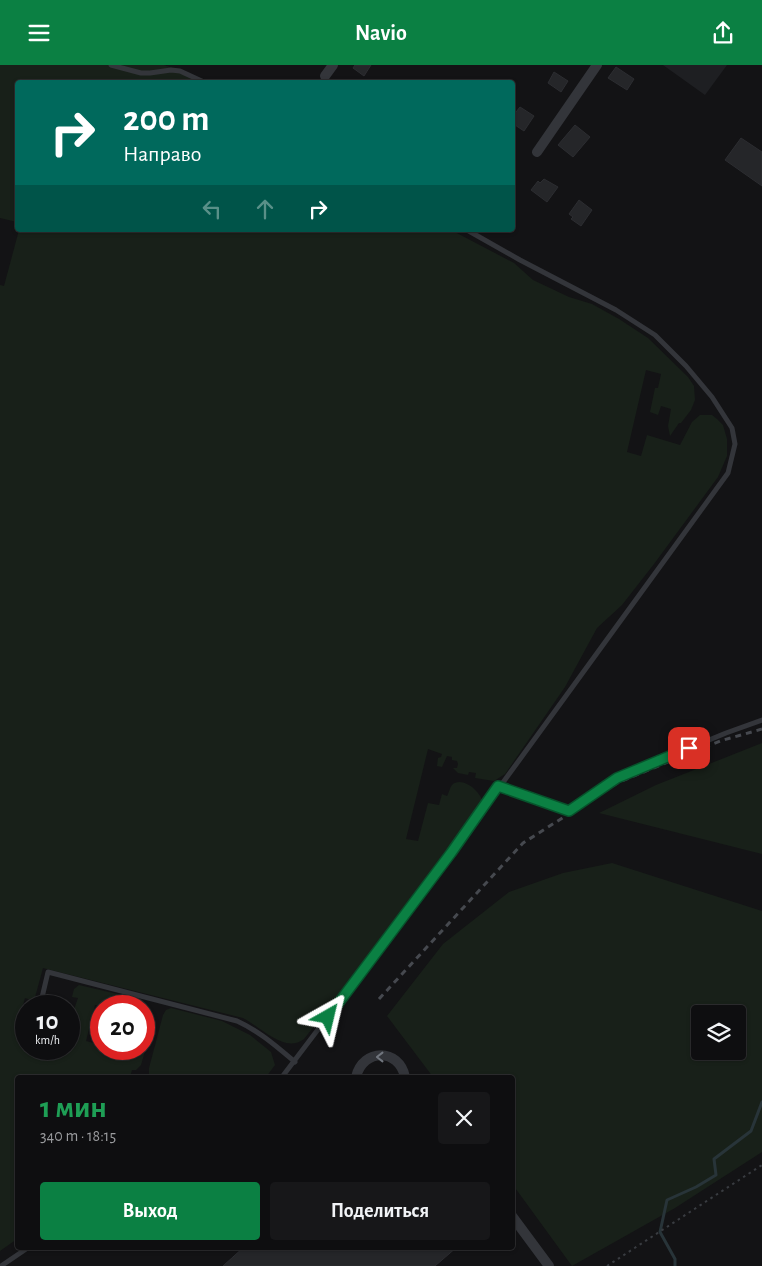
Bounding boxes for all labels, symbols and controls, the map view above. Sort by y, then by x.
icon: menu [25,19,53,47]
icon: share [709,19,737,47]
text: Navio [355,22,407,44]
icon: right [40,100,105,165]
text: 200 m [123,102,210,137]
text: Направо [123,143,201,165]
icon: left [198,195,226,223]
icon: ahead [251,195,279,223]
icon: right [304,195,332,223]
pin [668,727,710,769]
icon: arrive [675,734,703,762]
position arrow [301,990,353,1042]
speed limit sign: 20 [90,995,155,1060]
map controls [691,1005,746,1060]
button: layers [691,1005,746,1060]
text: 10 [36,1009,59,1034]
text: km/h [35,1034,60,1046]
one-way arrow [376,1052,384,1062]
button: close [438,1092,490,1144]
text: 1 мин [40,1093,107,1123]
text: 340 m · 18:15 [40,1128,116,1144]
button: Выход [40,1182,260,1240]
button: Поделиться [270,1182,490,1240]

